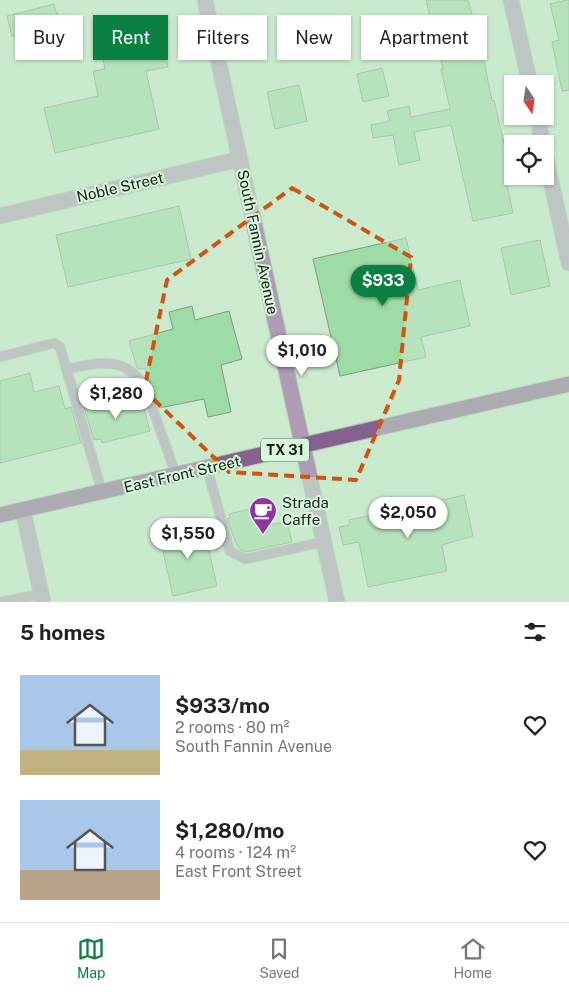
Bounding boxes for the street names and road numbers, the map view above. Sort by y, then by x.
street label: South Fannin Avenue [234,168,282,316]
street label: Noble Street [75,169,165,205]
road number: TX 31 [261,438,309,462]
street label: East Front Street [122,452,242,496]

